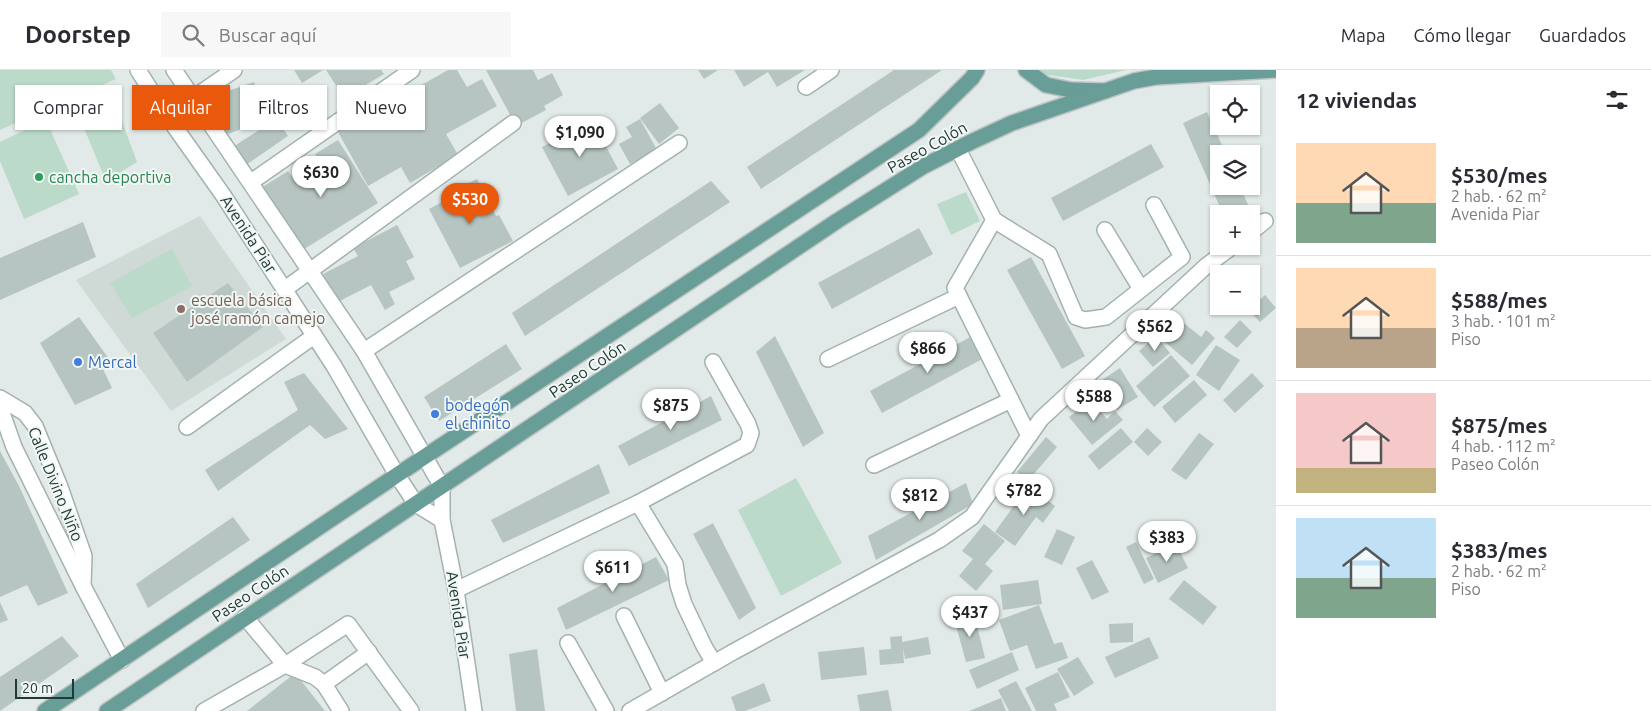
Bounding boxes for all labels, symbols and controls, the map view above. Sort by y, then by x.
search box [161,12,511,57]
text: Doorstep [25,21,131,48]
icon: search [179,21,207,49]
text: Buscar aquí [219,24,316,46]
text: Mapa [1341,25,1386,45]
text: Cómo llegar [1414,25,1511,45]
text: Guardados [1539,25,1626,45]
chip: Comprar [15,85,122,130]
chip: Alquilar [132,85,230,130]
chip: Filtros [240,85,327,130]
chip: Nuevo [337,85,425,130]
map controls [1210,85,1260,315]
button: locate [1210,85,1260,135]
icon: filters [1603,86,1631,114]
text: 12 viviendas [1296,88,1417,112]
pin: $1,090 [539,116,621,158]
street label: Paseo Colón [884,118,970,176]
text: $1,090 [555,123,605,141]
button: layers [1210,145,1260,195]
pin: $630 [291,156,351,198]
text: $630 [303,163,339,181]
icon: home [1336,163,1396,223]
text: $530/mes [1451,163,1547,187]
place label: cancha deportiva [49,168,171,186]
marker: cancha deportiva [33,171,45,183]
pin: $530 [440,182,500,225]
text: 2 hab. · 62 m² [1451,187,1547,205]
text: $530 [452,190,488,208]
street label: Avenida Piar [217,192,281,276]
button: + [1210,205,1260,255]
text: Avenida Piar [1451,205,1540,223]
button: − [1210,265,1260,315]
icon: home [1336,288,1396,348]
text: $588/mes [1451,288,1547,312]
place label: escuela básica josé ramón camejo [189,291,325,327]
marker: escuela básica josé ramón camejo [175,303,187,315]
pin: $562 [1125,310,1185,352]
text: 3 hab. · 101 m² [1451,312,1556,330]
text: $562 [1137,317,1173,335]
text: Piso [1451,330,1481,348]
pin: $866 [898,332,958,374]
street label: Paseo Colón [545,337,629,401]
text: $866 [910,339,946,357]
place label: Mercal [88,353,137,371]
marker: Mercal [72,356,84,368]
pin: $588 [1064,380,1124,422]
text: $588 [1076,387,1112,405]
pin: $875 [641,388,701,431]
place label: bodegón el chinito [445,396,511,432]
text: $875 [653,396,689,414]
marker: bodegón el chinito [429,408,441,420]
icon: home [1336,413,1396,473]
text: $875/mes [1451,413,1547,437]
street label: Calle Divino Niño [25,424,87,544]
text: 4 hab. · 112 m² [1451,437,1556,455]
text: Paseo Colón [1451,455,1539,473]
pin: $782 [994,474,1054,516]
pin: $812 [890,478,950,521]
text: $782 [1006,481,1042,499]
text: $812 [902,486,938,504]
pin: $383 [1137,520,1197,563]
text: $383 [1149,528,1185,546]
icon: home [1336,538,1396,598]
text: $383/mes [1451,538,1547,562]
pin: $611 [583,550,643,593]
text: $611 [595,558,631,576]
street label: Paseo Colón [208,561,292,625]
text: 2 hab. · 62 m² [1451,562,1547,580]
street label: Avenida Piar [443,570,475,660]
text: Piso [1451,580,1481,598]
pin: $437 [940,596,1000,638]
text: $437 [952,603,988,621]
scale bar [15,676,74,699]
text: 20 m [22,680,53,696]

